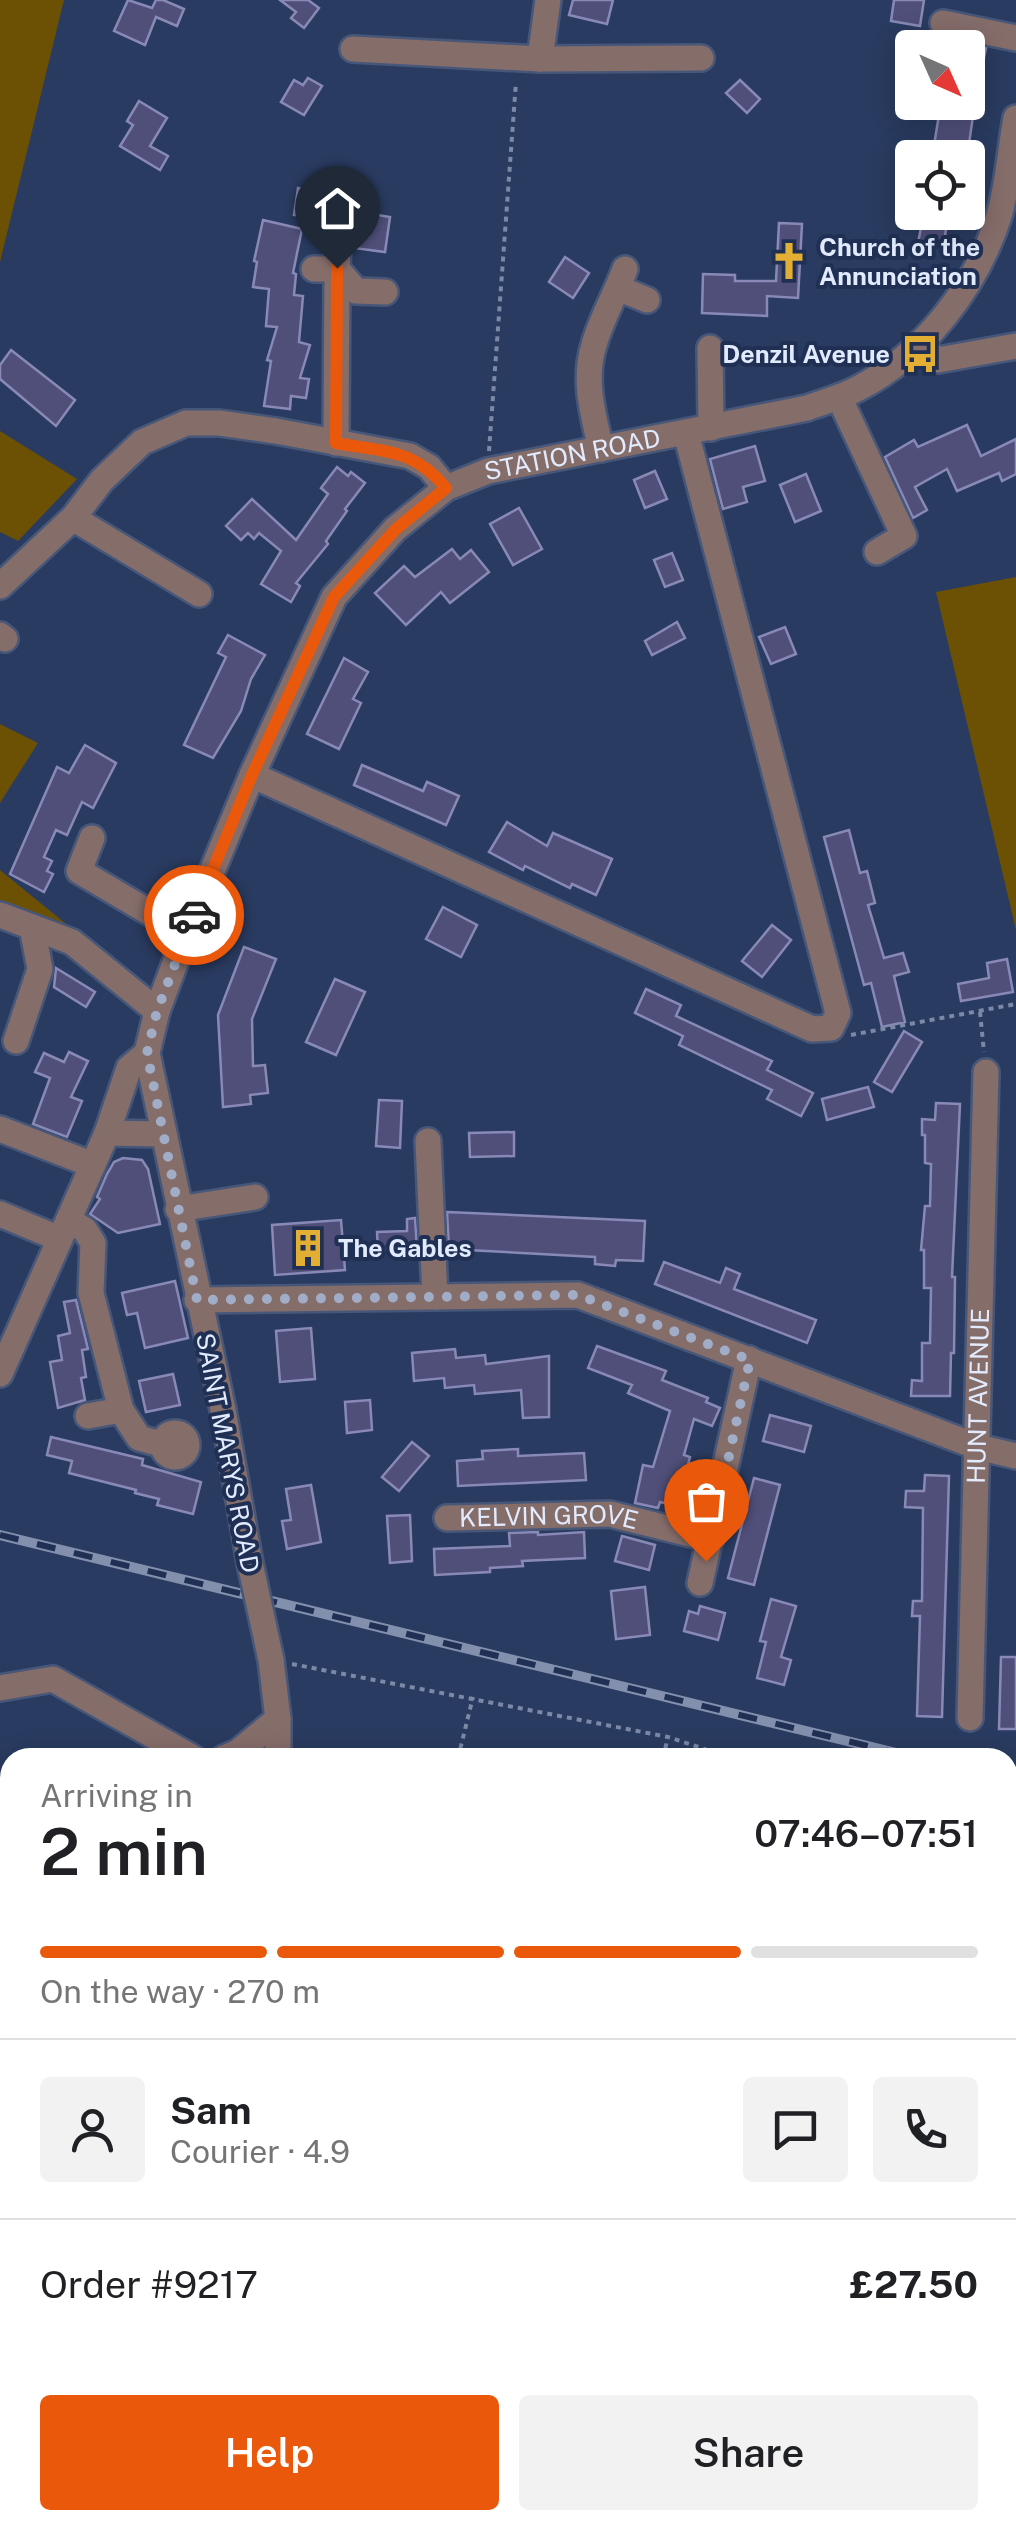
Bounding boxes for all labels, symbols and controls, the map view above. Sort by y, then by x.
north arrow [895,30,985,120]
map controls [895,30,985,230]
button: locate [895,140,985,230]
pin [295,166,380,269]
icon: home [310,181,365,236]
place label: Church of the Annunciation [819,232,980,291]
church icon: Church of the Annunciation [768,240,810,282]
bus stop icon: Denzil Avenue [899,333,941,375]
place label: Denzil Avenue [722,339,890,369]
street label: STATION ROAD [482,422,663,486]
courier [144,865,244,965]
icon: car [167,888,222,943]
building icon: The Gables [287,1227,329,1269]
place label: The Gables [338,1233,472,1263]
street label: HUNT AVENUE [961,1308,995,1484]
street label: SAINT MARYS ROAD [190,1331,266,1575]
pin [664,1459,749,1562]
icon: bag [679,1474,734,1529]
street label: KELVIN GROVE [459,1499,642,1535]
text: Arriving in [40,1777,193,1814]
text: 07:46–07:51 [754,1811,978,1856]
text: 2 min [40,1813,208,1890]
text: On the way · 270 m [40,1973,320,2010]
button: person [40,2077,145,2182]
button: chat [743,2077,848,2182]
button: phone [873,2077,978,2182]
text: Sam [170,2088,252,2133]
text: Courier · 4.9 [170,2133,350,2170]
text: Order #9217 [40,2262,258,2307]
text: £27.50 [849,2262,978,2307]
button: Help [40,2395,499,2510]
button: Share [519,2395,978,2510]

